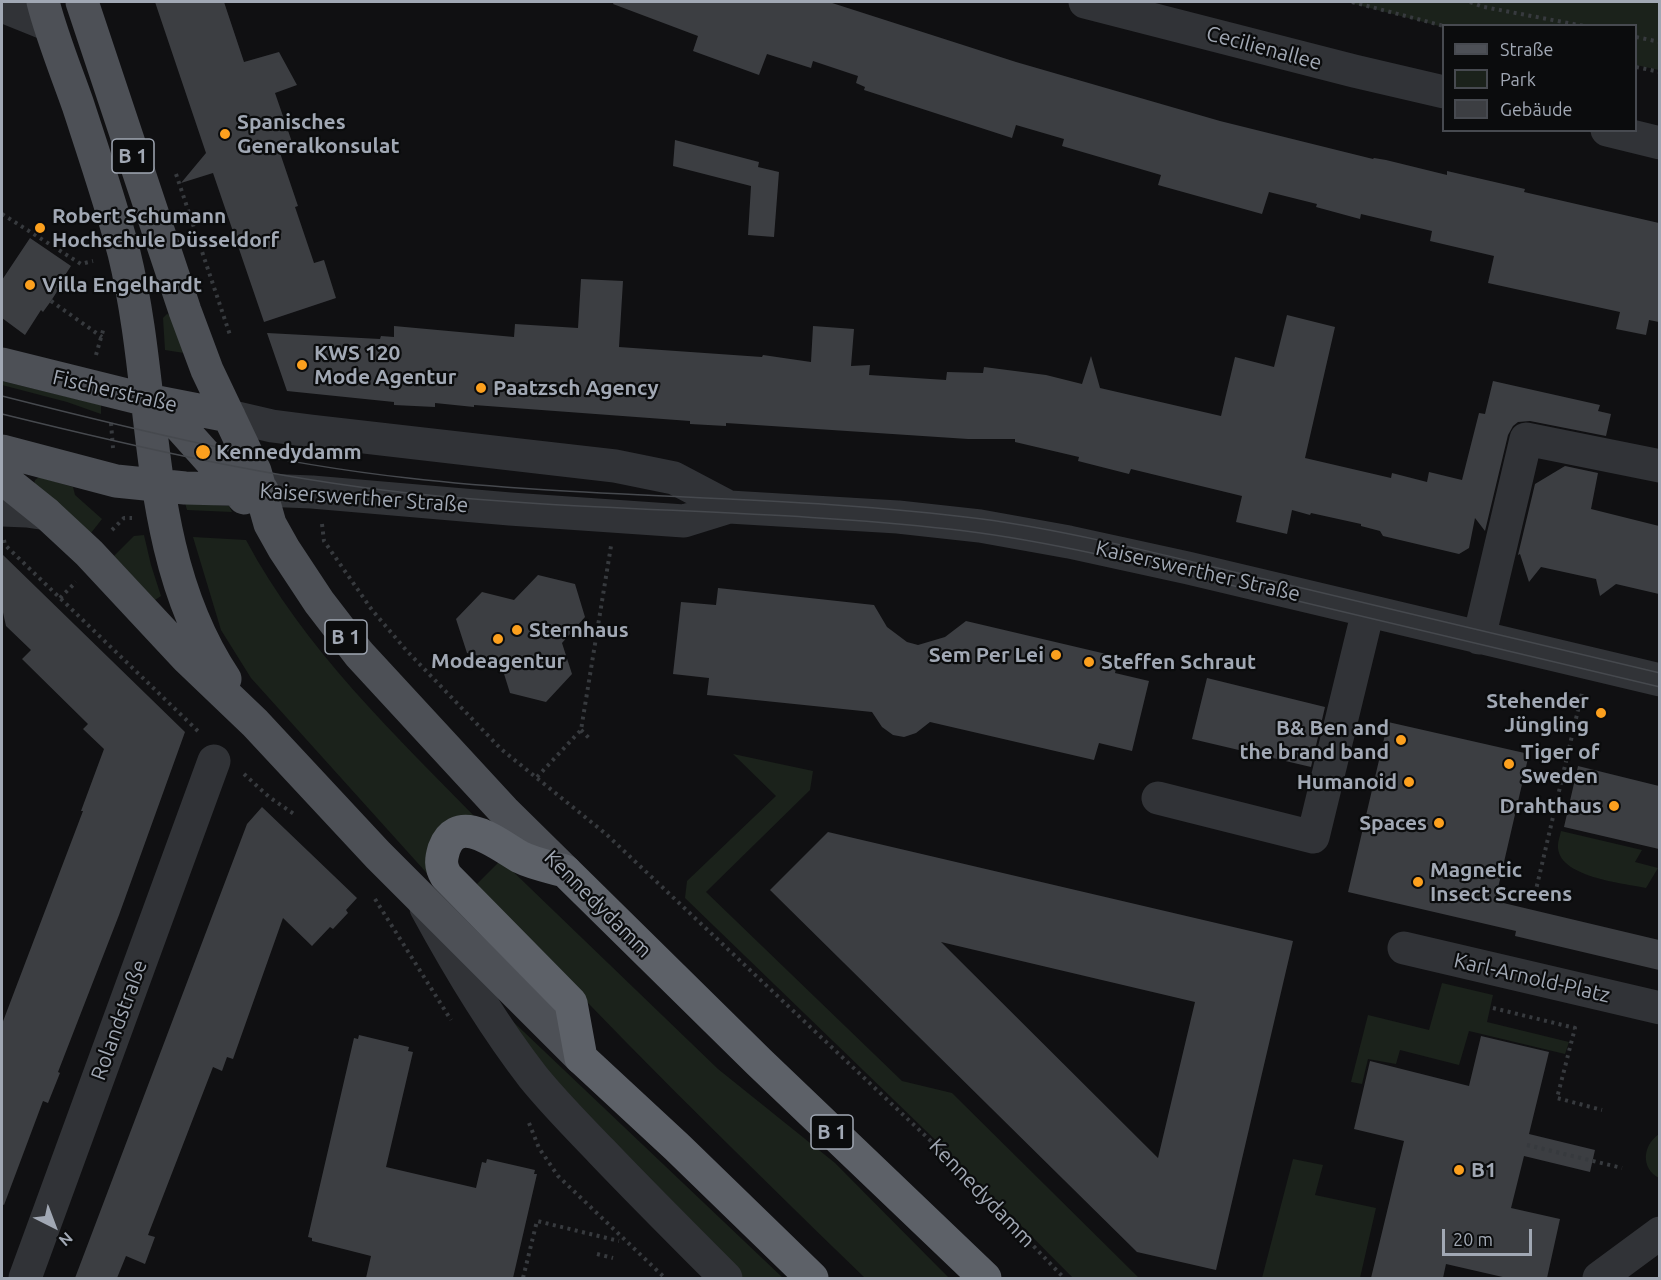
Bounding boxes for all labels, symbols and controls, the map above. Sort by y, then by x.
street label: Cecilienallee [1204,20,1324,76]
legend [1442,24,1637,132]
text: Straße [1500,39,1553,59]
text: Park [1500,69,1536,89]
text: Gebäude [1500,99,1572,119]
place label: Spanisches Generalkonsulat [237,109,400,159]
marker: Spanisches Generalkonsulat [218,127,232,141]
road number: B 1 [112,139,154,173]
place label: Robert Schumann Hochschule Düsseldorf [52,203,279,253]
marker: Robert Schumann Hochschule Düsseldorf [33,221,47,235]
place label: Villa Engelhardt [42,272,202,298]
marker: Villa Engelhardt [23,278,37,292]
place label: KWS 120 Mode Agentur [314,340,456,390]
marker: KWS 120 Mode Agentur [295,358,309,372]
street label: Fischerstraße [50,364,180,418]
place label: Paatzsch Agency [493,375,659,401]
marker: Paatzsch Agency [474,381,488,395]
place label: Kennedydamm [216,439,362,465]
marker: Kennedydamm [194,443,212,461]
street label: Kaiserswerther Straße [259,478,469,518]
street label: Kaiserswerther Straße [1093,535,1303,607]
place label: Sternhaus [529,617,629,643]
road number: B 1 [325,620,367,654]
marker: Sternhaus [510,623,524,637]
marker: Modeagentur [491,632,505,646]
place label: Sem Per Lei [929,642,1044,668]
place label: Modeagentur [431,648,565,674]
marker: Sem Per Lei [1049,648,1063,662]
place label: Steffen Schraut [1101,649,1256,675]
marker: Steffen Schraut [1082,655,1096,669]
place label: Stehender Jüngling [1486,688,1589,738]
marker: Stehender Jüngling [1594,706,1608,720]
place label: B& Ben and the brand band [1239,715,1389,765]
marker: B& Ben and the brand band [1394,733,1408,747]
place label: Tiger of Sweden [1521,739,1599,789]
marker: Tiger of Sweden [1502,757,1516,771]
place label: Humanoid [1297,769,1397,795]
marker: Humanoid [1402,775,1416,789]
place label: Drahthaus [1500,793,1602,819]
marker: Drahthaus [1607,799,1621,813]
place label: Spaces [1359,810,1427,836]
marker: Spaces [1432,816,1446,830]
street label: Kennedydamm [539,845,657,963]
place label: Magnetic Insect Screens [1430,857,1572,907]
marker: Magnetic Insect Screens [1411,875,1425,889]
street label: Karl-Arnold-Platz [1451,948,1613,1008]
street label: Rolandstraße [86,956,152,1084]
road number: B 1 [811,1115,853,1149]
street label: Kennedydamm [924,1133,1040,1253]
place label: B1 [1471,1157,1497,1183]
marker: B1 [1452,1163,1466,1177]
north arrow [24,1196,84,1256]
scale bar [1445,1217,1535,1255]
text: N [56,1229,77,1250]
text: 20 m [1453,1229,1493,1249]

